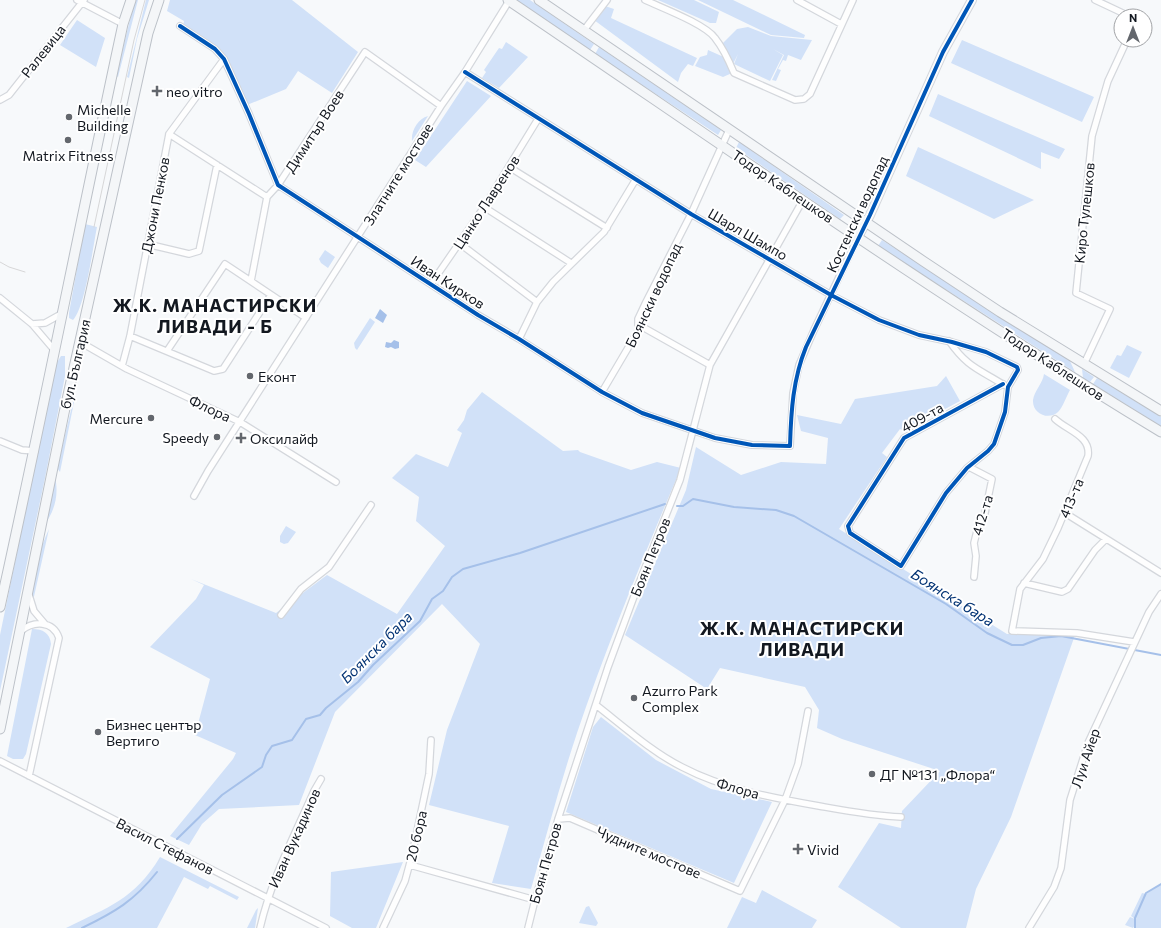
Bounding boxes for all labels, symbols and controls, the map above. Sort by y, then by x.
north arrow [1113,8,1153,48]
text: N [1129,11,1137,24]
street label: Ралевица [17,21,69,81]
place label: neo vitro [166,83,223,100]
marker: neo vitro [151,85,163,97]
street label: Димитър Воев [281,86,347,176]
place label: Michelle Building [77,101,131,134]
marker: Michelle Building [64,112,74,122]
street label: Златните мостове [360,120,436,228]
marker: Matrix Fitness [63,135,73,145]
street label: Тодор Каблешков [729,146,837,226]
place label: Matrix Fitness [22,147,114,164]
street label: Цанко Лавренов [449,152,523,252]
street label: Костенски водопад [822,153,892,275]
street label: Джони Пенков [137,155,173,255]
street label: Киро Тулешков [1070,162,1098,264]
street label: Шарл Шампо [705,204,791,264]
street label: Боянски водопад [621,240,685,350]
street label: Иван Кирков [408,252,488,312]
district label: Ж.К. МАНАСТИРСКИ ЛИВАДИ - Б [113,294,317,337]
street label: бул. България [56,318,94,410]
street label: Тодор Каблешков [999,325,1107,403]
place label: Еконт [258,368,297,385]
marker: Еконт [245,371,255,381]
street label: Флора [187,391,233,425]
street label: 409-та [898,398,946,436]
place label: Mercure [89,410,143,427]
marker: Mercure [146,413,156,423]
place label: Speedy [162,429,209,446]
place label: Оксилайф [250,430,318,447]
marker: Speedy [212,432,222,442]
marker: Оксилайф [235,432,247,444]
street label: 413-та [1055,475,1087,521]
street label: 412-та [968,493,996,537]
street label: Боян Петров [626,515,674,599]
water label: Боянска бара [908,564,998,630]
water label: Боянска бара [336,607,416,687]
district label: Ж.К. МАНАСТИРСКИ ЛИВАДИ [700,617,904,660]
place label: Azurro Park Complex [642,682,718,715]
marker: Azurro Park Complex [629,693,639,703]
place label: Бизнес център Вертиго [106,716,202,749]
street label: Луи Айер [1067,726,1103,790]
marker: Бизнес център Вертиго [93,727,103,737]
place label: ДГ №131 „Флора“ [880,766,996,783]
marker: ДГ №131 „Флора“ [867,769,877,779]
street label: Флора [715,774,761,802]
street label: Иван Вукадинов [265,786,323,890]
street label: 20 бора [402,809,430,863]
street label: Васил Стефанов [113,814,217,878]
street label: Боян Петров [525,820,565,906]
street label: Чудните мостове [594,822,704,882]
place label: Vivid [807,841,839,858]
marker: Vivid [792,843,804,855]

